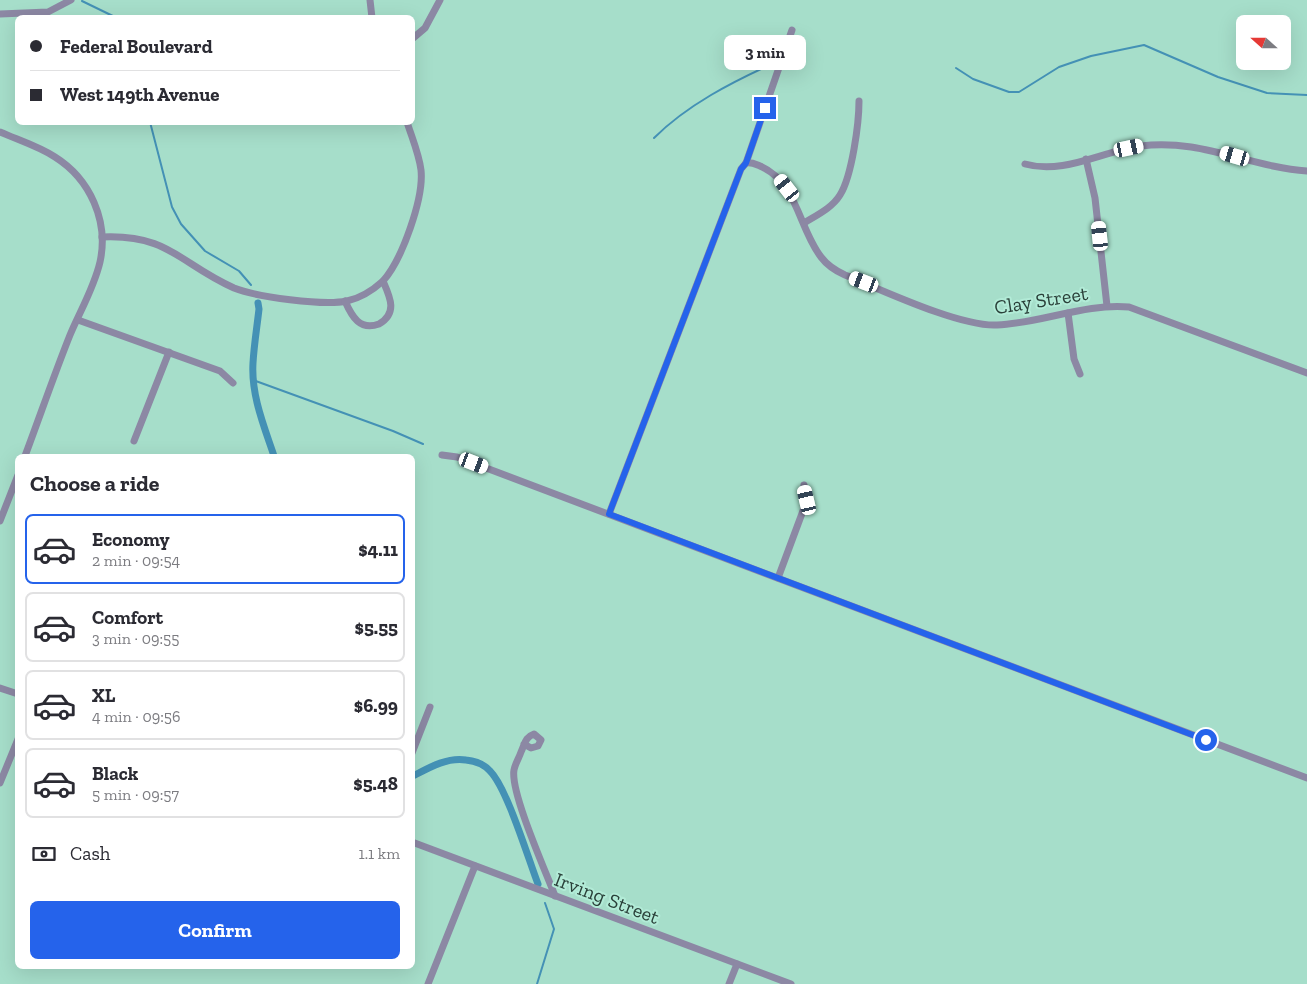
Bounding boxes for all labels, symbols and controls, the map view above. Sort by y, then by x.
north arrow [1236,15,1291,70]
map controls [1236,15,1291,70]
text: Federal Boulevard [60,35,213,58]
callout: 3 min [724,36,806,70]
text: 3 min [745,43,785,62]
text: West 149th Avenue [60,83,220,106]
route end [754,97,776,119]
car [1112,138,1145,158]
car [1218,145,1251,167]
car [771,172,802,204]
car [1090,220,1109,252]
car [847,270,880,294]
street label: Clay Street [992,281,1090,319]
car [457,451,490,475]
text: Choose a ride [30,470,160,497]
car [796,484,817,516]
icon: car [32,527,77,572]
text: Economy [92,528,170,551]
text: $4.11 [358,538,398,561]
text: 2 min · 09:54 [92,551,180,570]
icon: car [32,605,77,650]
text: Comfort [92,606,163,629]
text: $5.55 [355,616,398,639]
text: 3 min · 09:55 [92,629,179,648]
icon: car [32,683,77,728]
text: XL [92,684,115,707]
text: $6.99 [354,694,398,717]
text: 4 min · 09:56 [92,707,180,726]
route start [1195,729,1217,751]
icon: car [32,761,77,806]
text: Black [92,762,138,785]
text: $5.48 [353,772,398,795]
text: 5 min · 09:57 [92,785,179,804]
icon: cash [30,840,58,868]
text: Cash [70,842,110,865]
text: 1.1 km [359,844,400,863]
street label: Irving Street [551,867,663,929]
button: Confirm [30,901,400,959]

